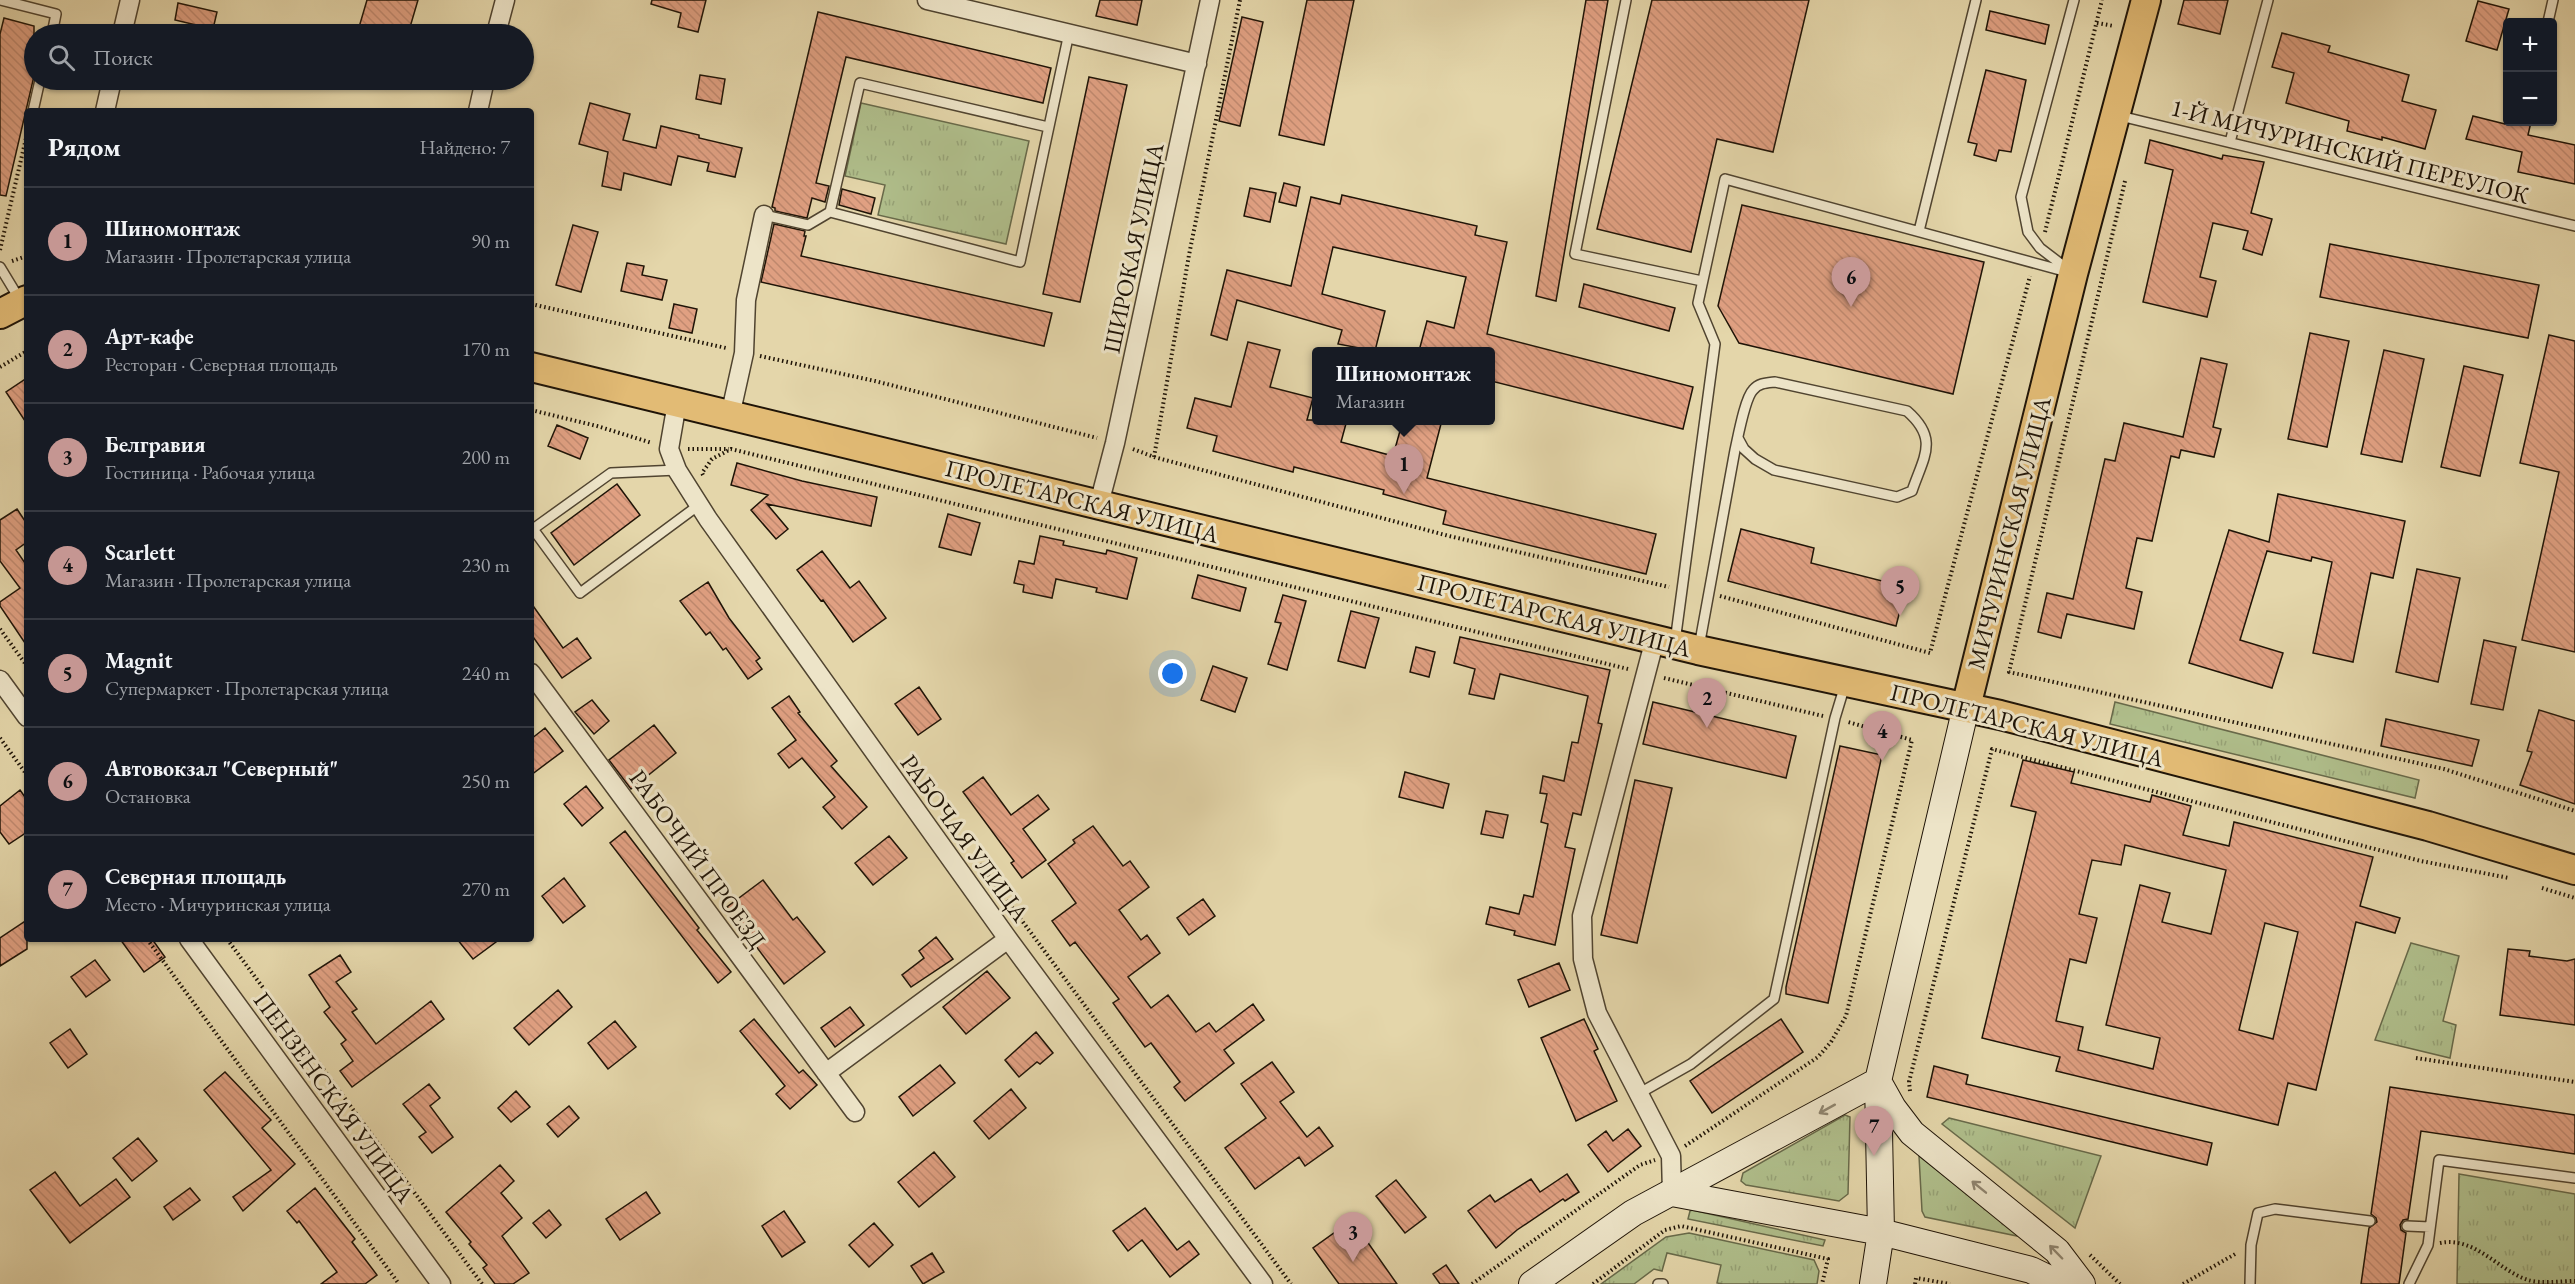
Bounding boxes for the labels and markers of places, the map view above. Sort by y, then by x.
pin: 6 [1832,258,1870,307]
pin: 1 [1384,444,1424,494]
pin: 5 [1880,566,1920,616]
pin: 2 [1688,678,1726,728]
pin: 4 [1862,712,1902,761]
pin: 7 [1854,1106,1894,1156]
pin: 3 [1334,1212,1372,1262]

